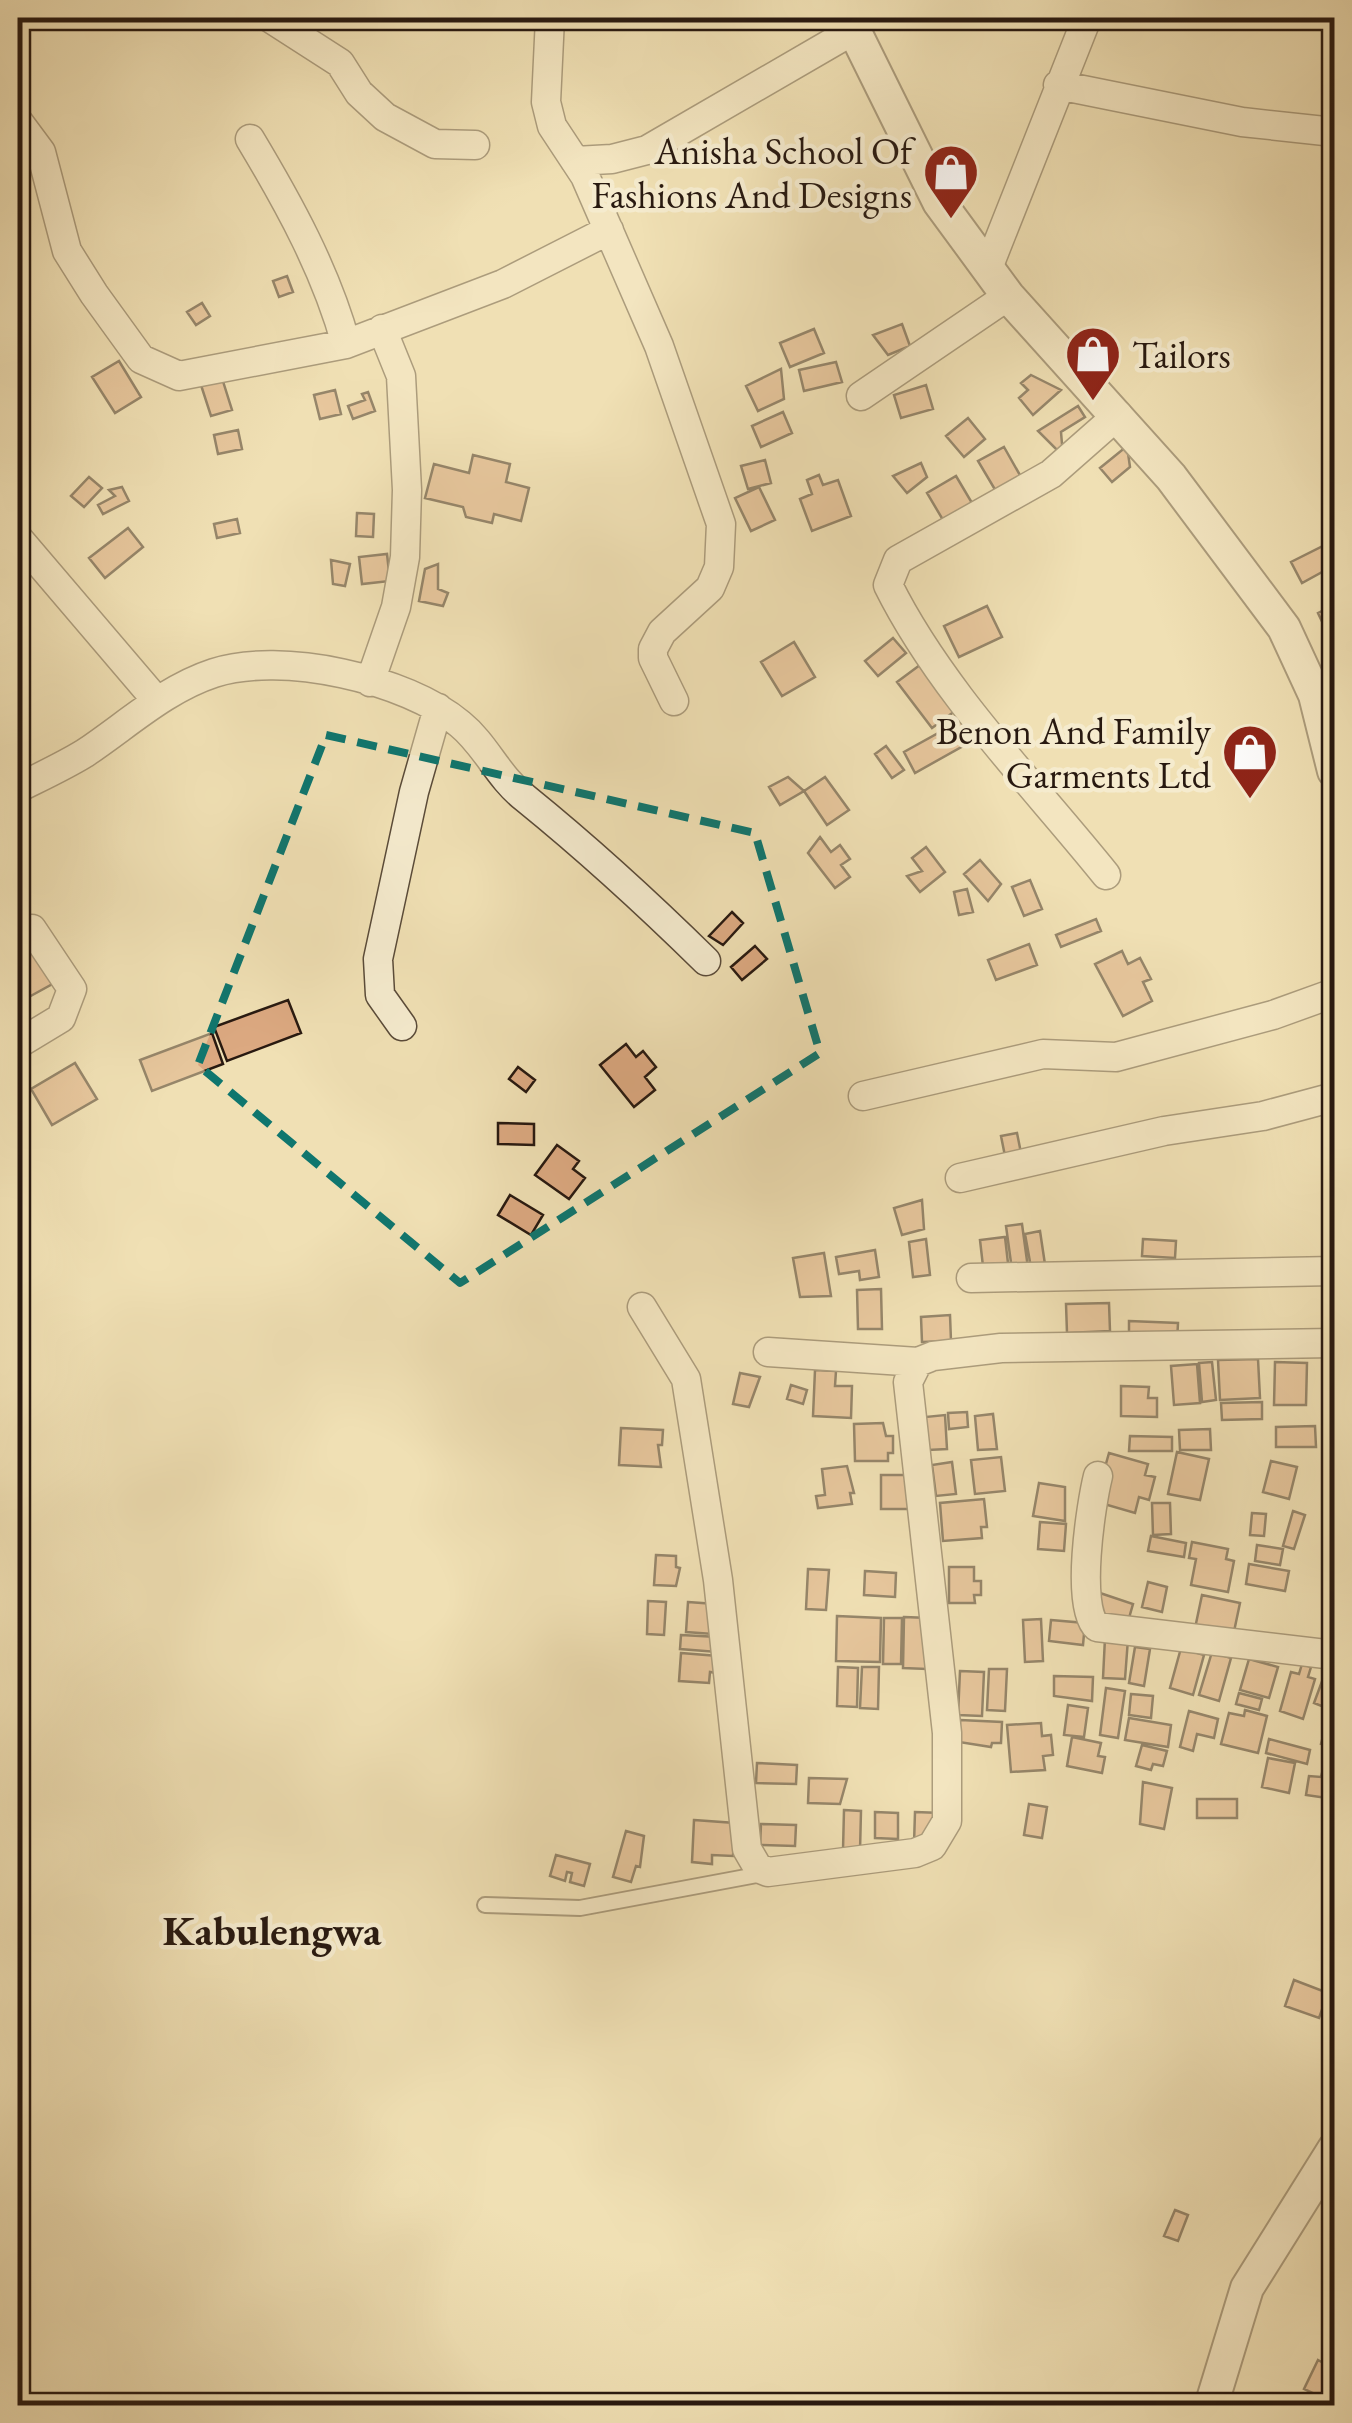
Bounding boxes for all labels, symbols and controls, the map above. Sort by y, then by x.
place label: Anisha School Of Fashions And Designs [592,126,916,219]
shop icon: Anisha School Of Fashions And Designs [921,142,981,221]
shop icon: Tailors [1063,324,1123,403]
place label: Tailors [1132,330,1231,379]
place label: Benon And Family Garments Ltd [936,706,1212,799]
shop icon: Benon And Family Garments Ltd [1220,722,1280,801]
district label: Kabulengwa [163,1903,382,1958]

